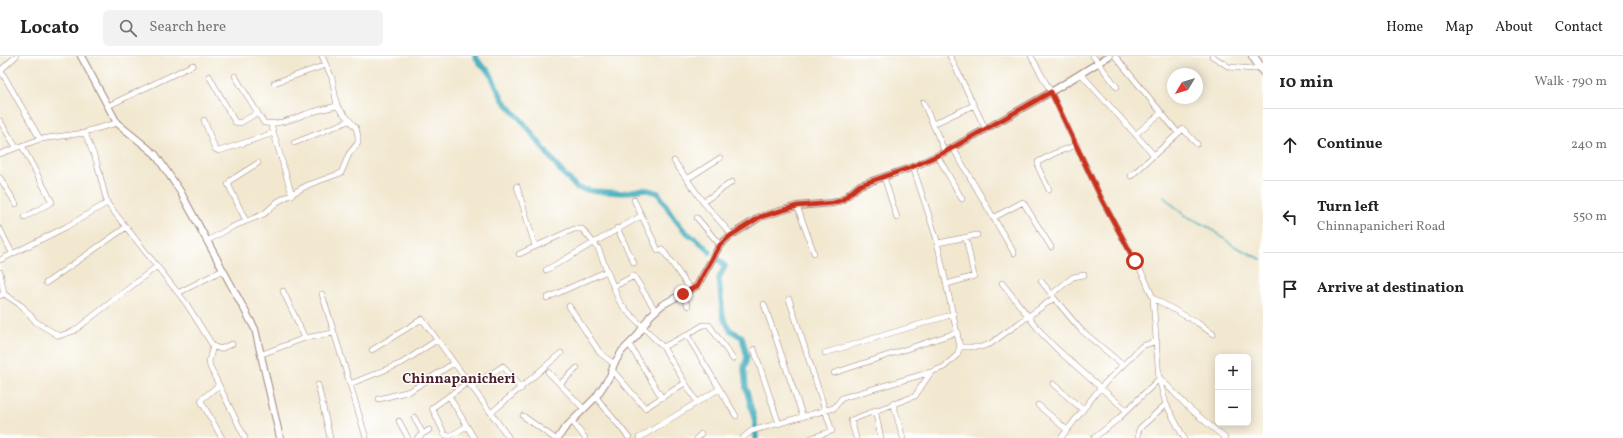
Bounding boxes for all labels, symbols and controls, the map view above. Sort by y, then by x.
search box [103,10,383,46]
text: Locato [20,15,79,41]
icon: search [117,17,139,39]
text: Search here [149,17,226,38]
text: Home [1386,18,1423,37]
text: Map [1445,18,1473,37]
text: About [1495,18,1533,37]
text: Contact [1555,18,1603,37]
north arrow [1167,68,1203,104]
text: 10 min [1279,71,1333,94]
text: Walk · 790 m [1535,73,1607,91]
icon: ahead [1279,134,1301,156]
text: Continue [1317,134,1382,155]
text: 240 m [1571,136,1607,154]
text: Turn left [1317,197,1379,218]
icon: left [1279,206,1301,228]
text: 550 m [1573,208,1607,226]
text: Chinnapanicheri Road [1317,218,1445,236]
route start [1126,252,1144,270]
icon: arrive [1279,278,1301,300]
text: Arrive at destination [1317,278,1464,299]
route end [674,285,692,303]
map controls [1215,354,1251,426]
button: + [1215,354,1251,390]
district label: Chinnapanicheri [402,370,516,389]
button: − [1215,390,1251,426]

